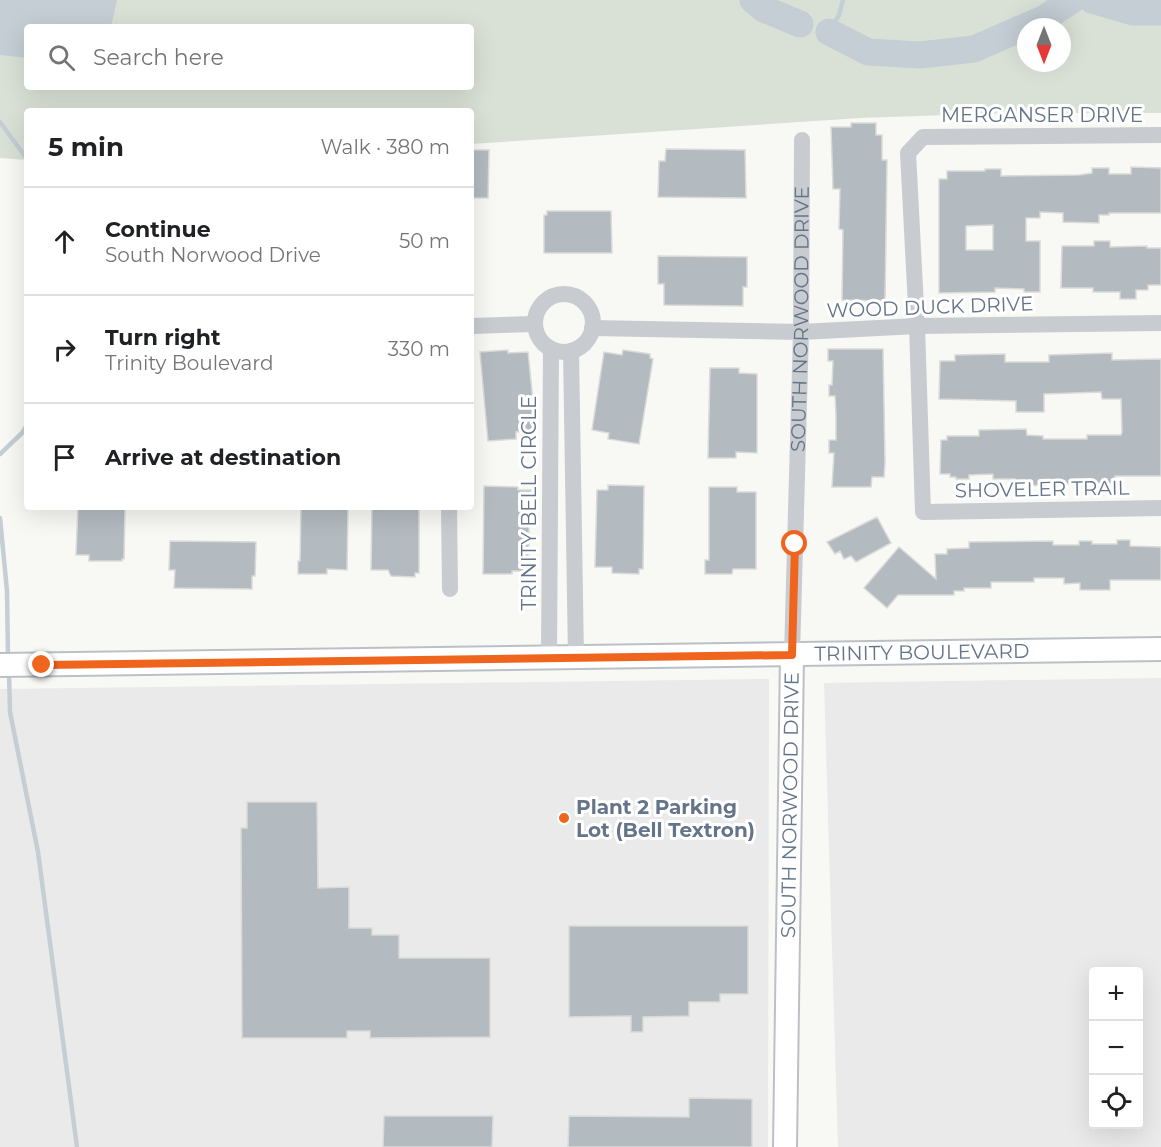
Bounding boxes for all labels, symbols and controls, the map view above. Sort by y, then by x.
north arrow [1017,18,1071,72]
search box [24,24,474,90]
icon: search [45,41,78,74]
text: Search here [93,44,224,71]
street label: MERGANSER DRIVE [941,103,1143,127]
text: 5 min [48,131,124,163]
text: Walk · 380 m [320,135,450,159]
street label: SOUTH NORWOOD DRIVE [786,186,814,452]
text: Continue [105,216,211,243]
icon: ahead [48,225,81,258]
text: 50 m [399,229,450,253]
text: South Norwood Drive [105,243,321,267]
street label: WOOD DUCK DRIVE [826,291,1034,323]
text: Turn right [105,324,220,351]
icon: right [48,333,81,366]
text: 330 m [388,337,450,361]
text: Trinity Boulevard [105,351,274,375]
street label: TRINITY BELL CIRCLE [517,396,541,610]
icon: arrive [48,441,81,474]
text: Arrive at destination [105,444,341,471]
street label: SHOVELER TRAIL [954,475,1130,503]
route start [781,530,807,556]
street label: TRINITY BOULEVARD [814,639,1030,666]
route end [28,651,54,677]
street label: SOUTH NORWOOD DRIVE [776,672,804,938]
place label: Plant 2 Parking Lot (Bell Textron) [576,795,755,842]
marker: Plant 2 Parking Lot (Bell Textron) [557,811,571,825]
map controls [1089,967,1143,1129]
button: + [1089,967,1143,1021]
button: − [1089,1021,1143,1075]
button: locate [1089,1075,1143,1129]

